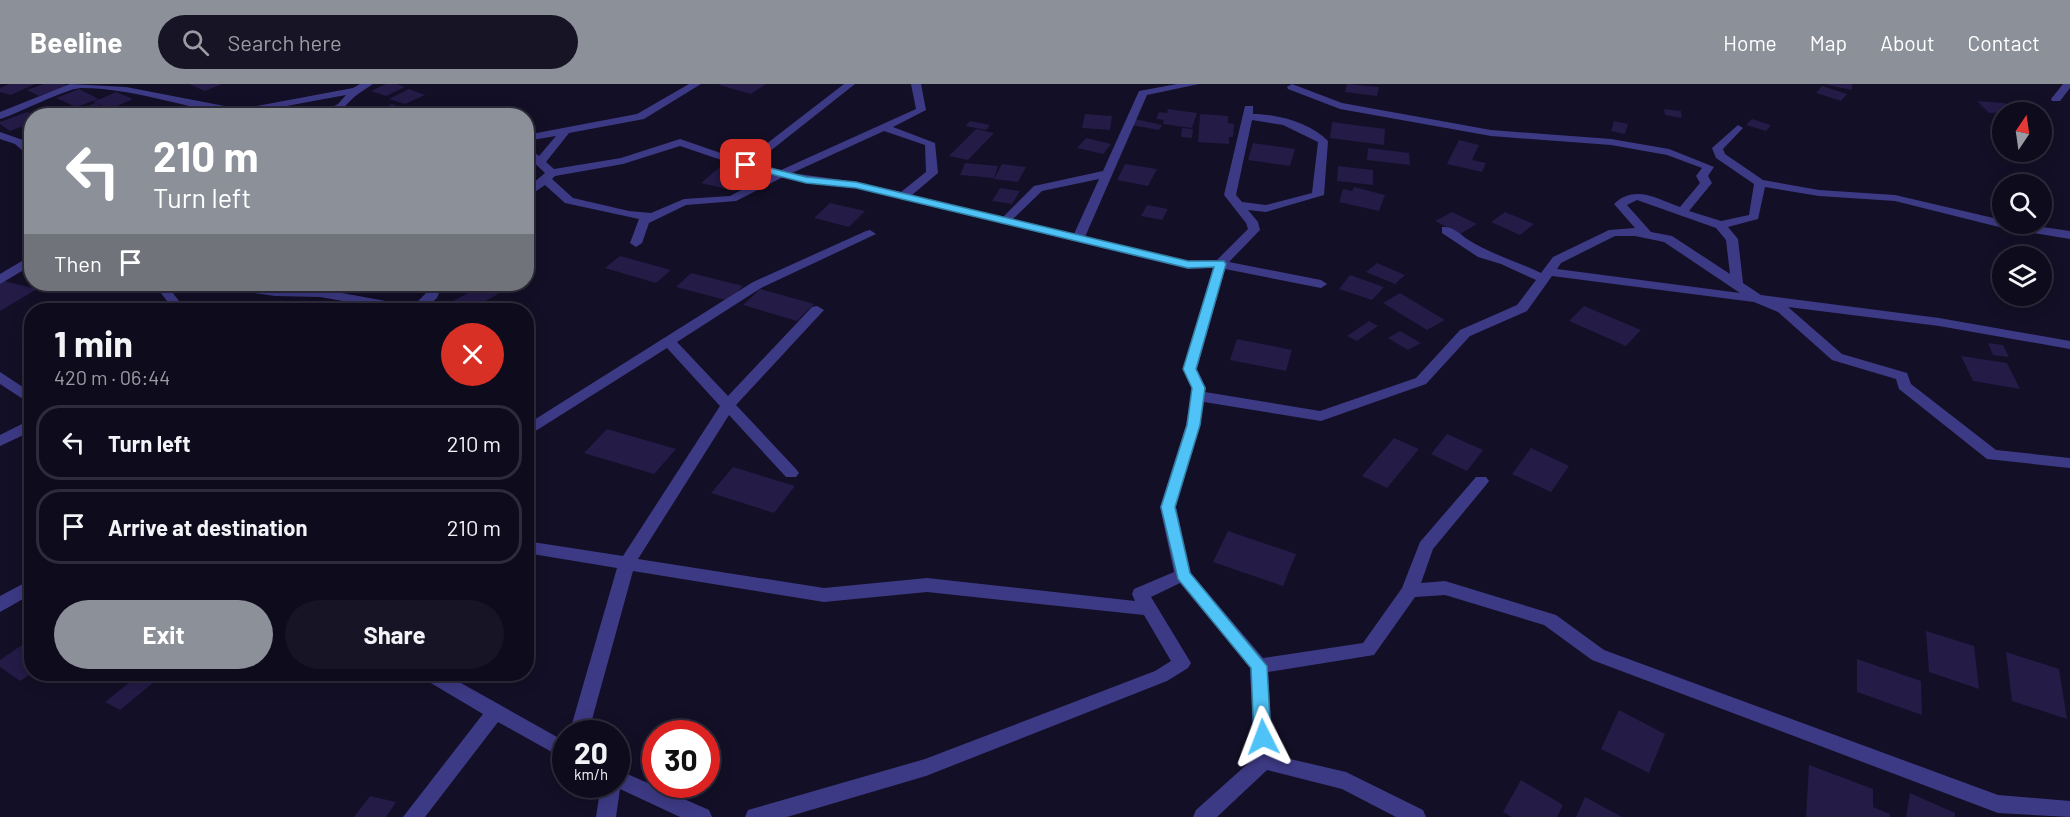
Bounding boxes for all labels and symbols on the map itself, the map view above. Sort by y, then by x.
north arrow [1992,102,2052,162]
pin [720,139,771,190]
position arrow [1231,705,1295,769]
speed limit sign: 30 [642,720,720,798]

